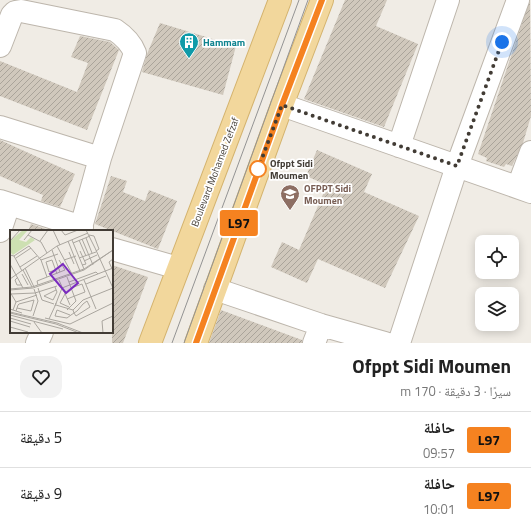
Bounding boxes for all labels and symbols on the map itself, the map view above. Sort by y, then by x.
building icon: Hammam [178,31,200,59]
your location [492,32,512,52]
place label: Hammam [203,35,245,50]
street label: Boulevard Mohamed Zefzaf [187,115,243,229]
place label: Ofppt Sidi Moumen [270,156,313,183]
marker: Ofppt Sidi Moumen [249,160,267,178]
place label: OFPPT Sidi Moumen [304,181,351,208]
school or university icon: OFPPT Sidi Moumen [279,183,301,211]
line badge: L97 [216,210,262,236]
inset map [10,230,113,333]

